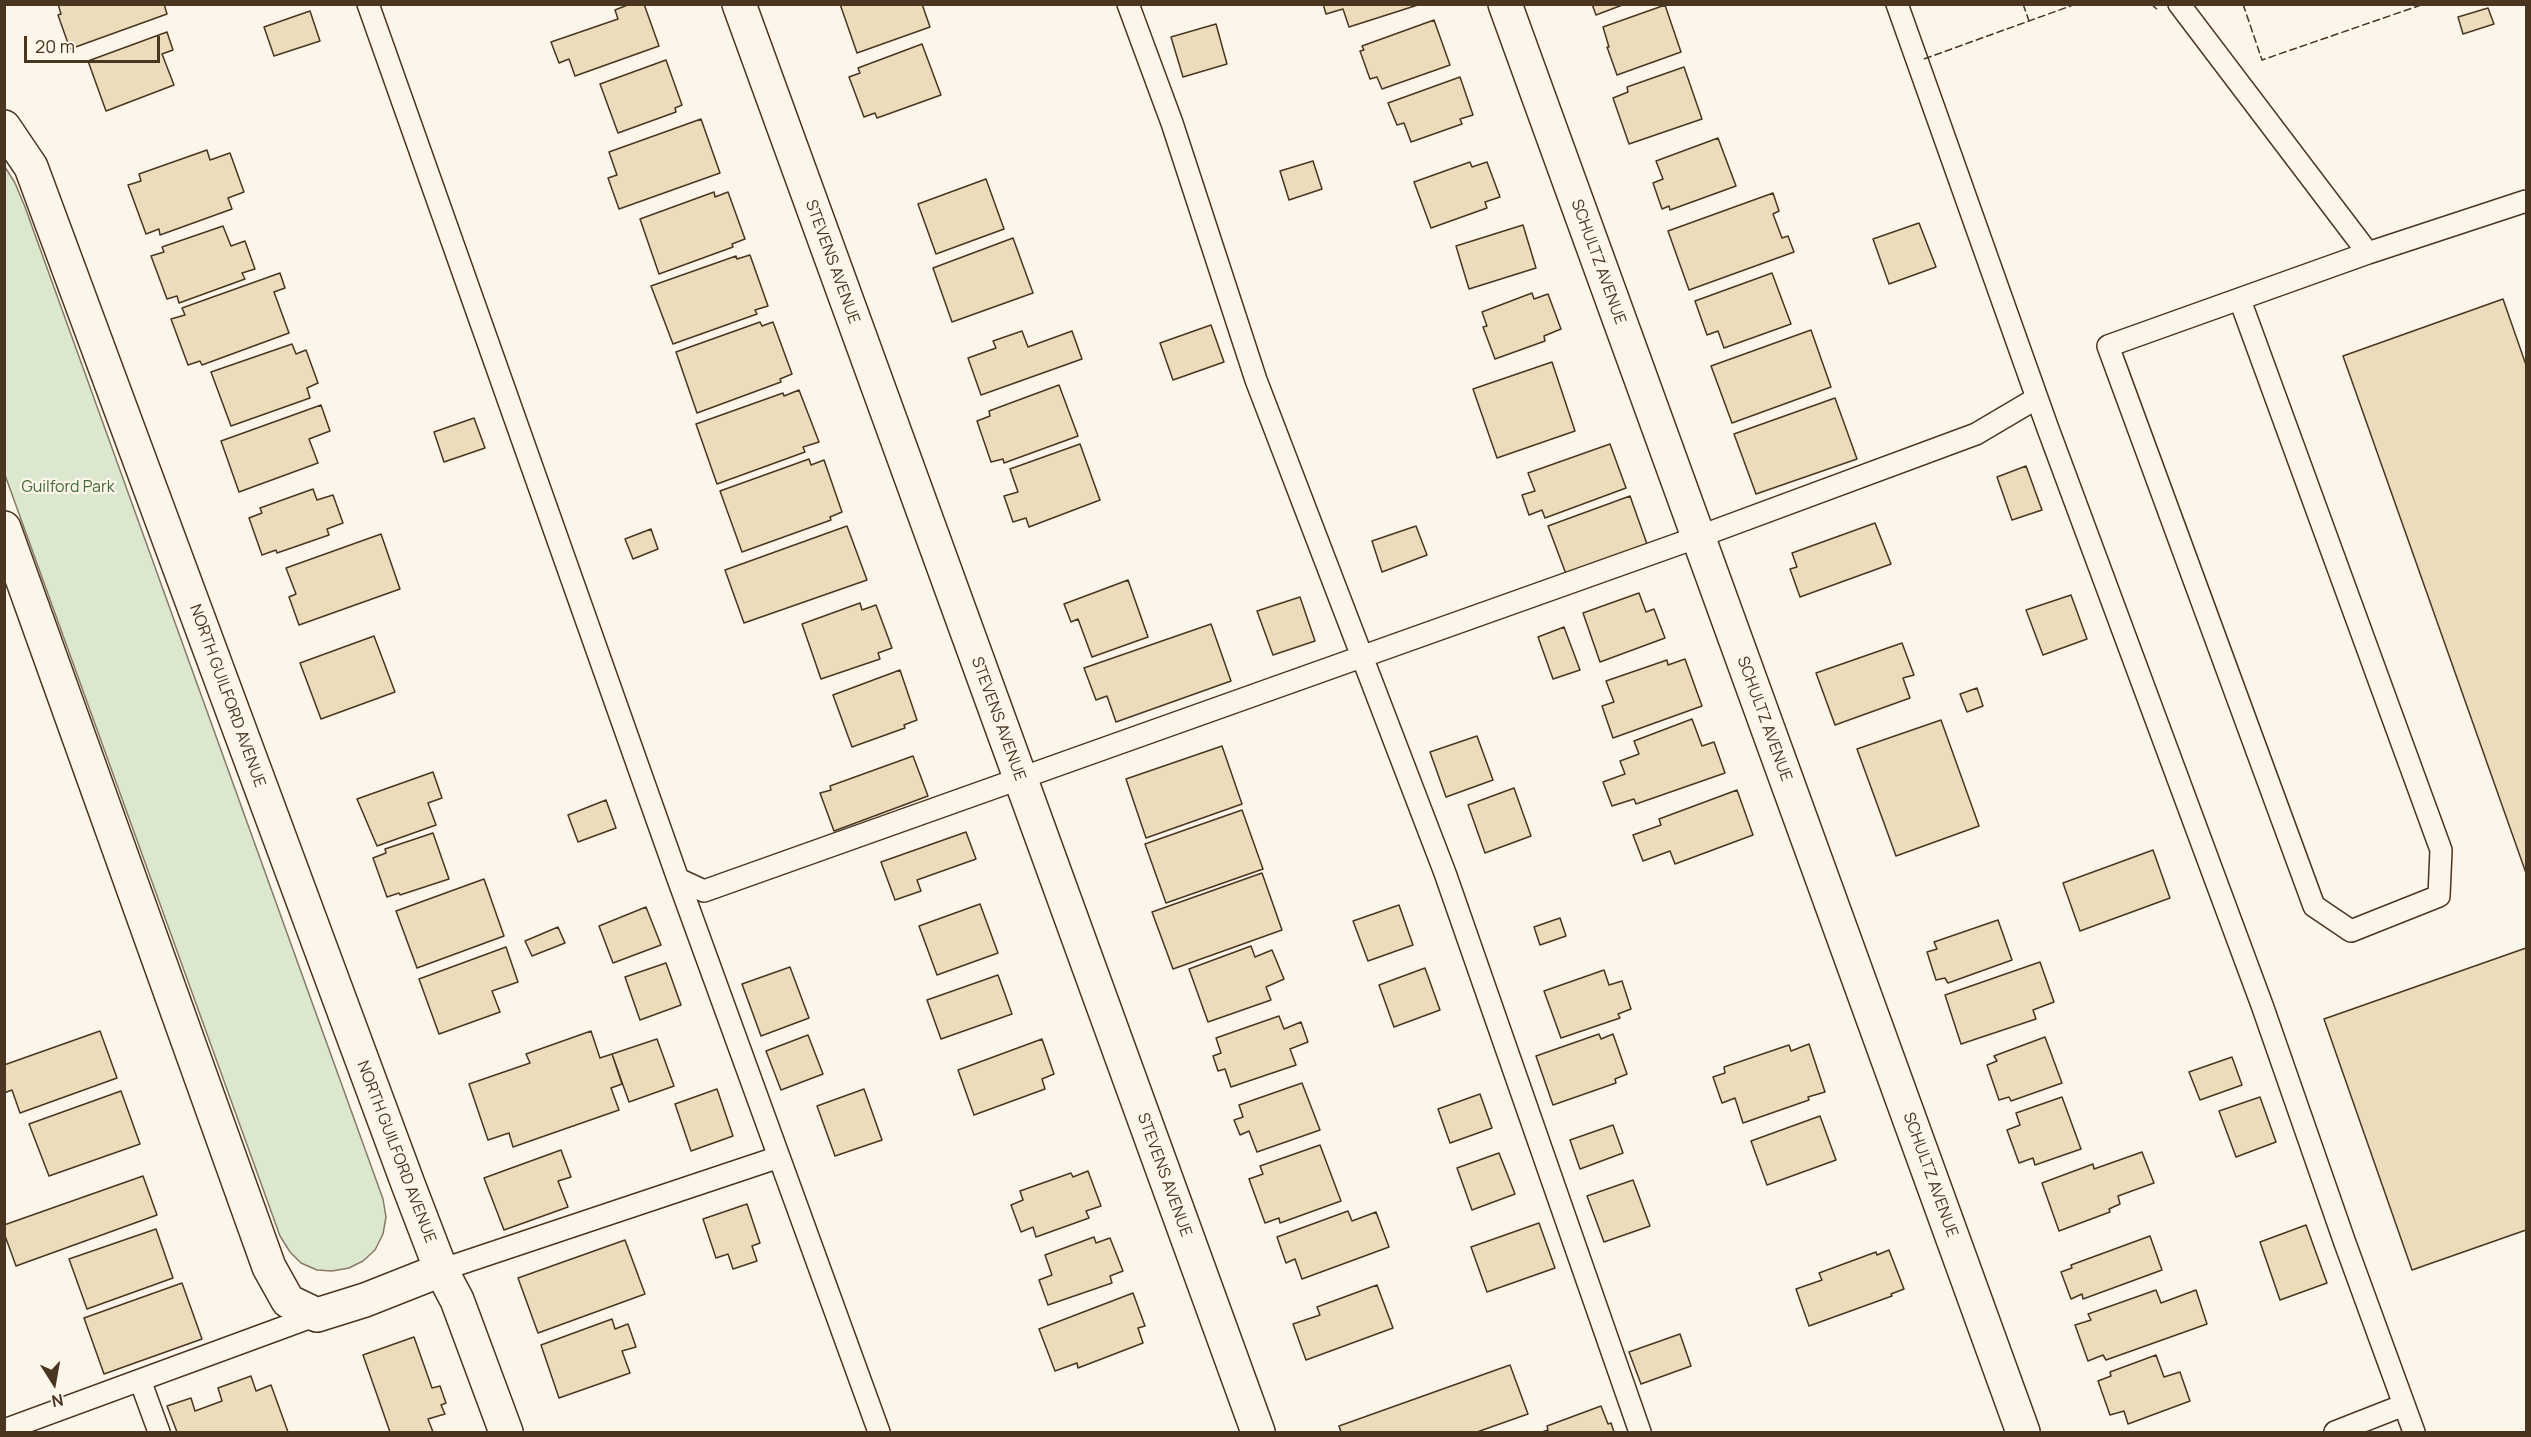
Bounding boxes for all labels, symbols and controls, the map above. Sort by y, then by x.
scale bar [27,24,164,62]
text: 20 m [35,34,75,58]
street label: STEVENS AVENUE [801,197,863,327]
street label: SCHULTZ AVENUE [1566,197,1630,327]
park label: Guilford Park [21,478,115,498]
street label: NORTH GUILFORD AVENUE [185,602,269,790]
street label: STEVENS AVENUE [967,654,1029,784]
street label: SCHULTZ AVENUE [1732,654,1796,784]
street label: NORTH GUILFORD AVENUE [352,1058,440,1246]
street label: STEVENS AVENUE [1133,1110,1195,1240]
street label: SCHULTZ AVENUE [1898,1110,1962,1240]
north arrow [24,1353,84,1413]
text: N [50,1389,65,1413]

